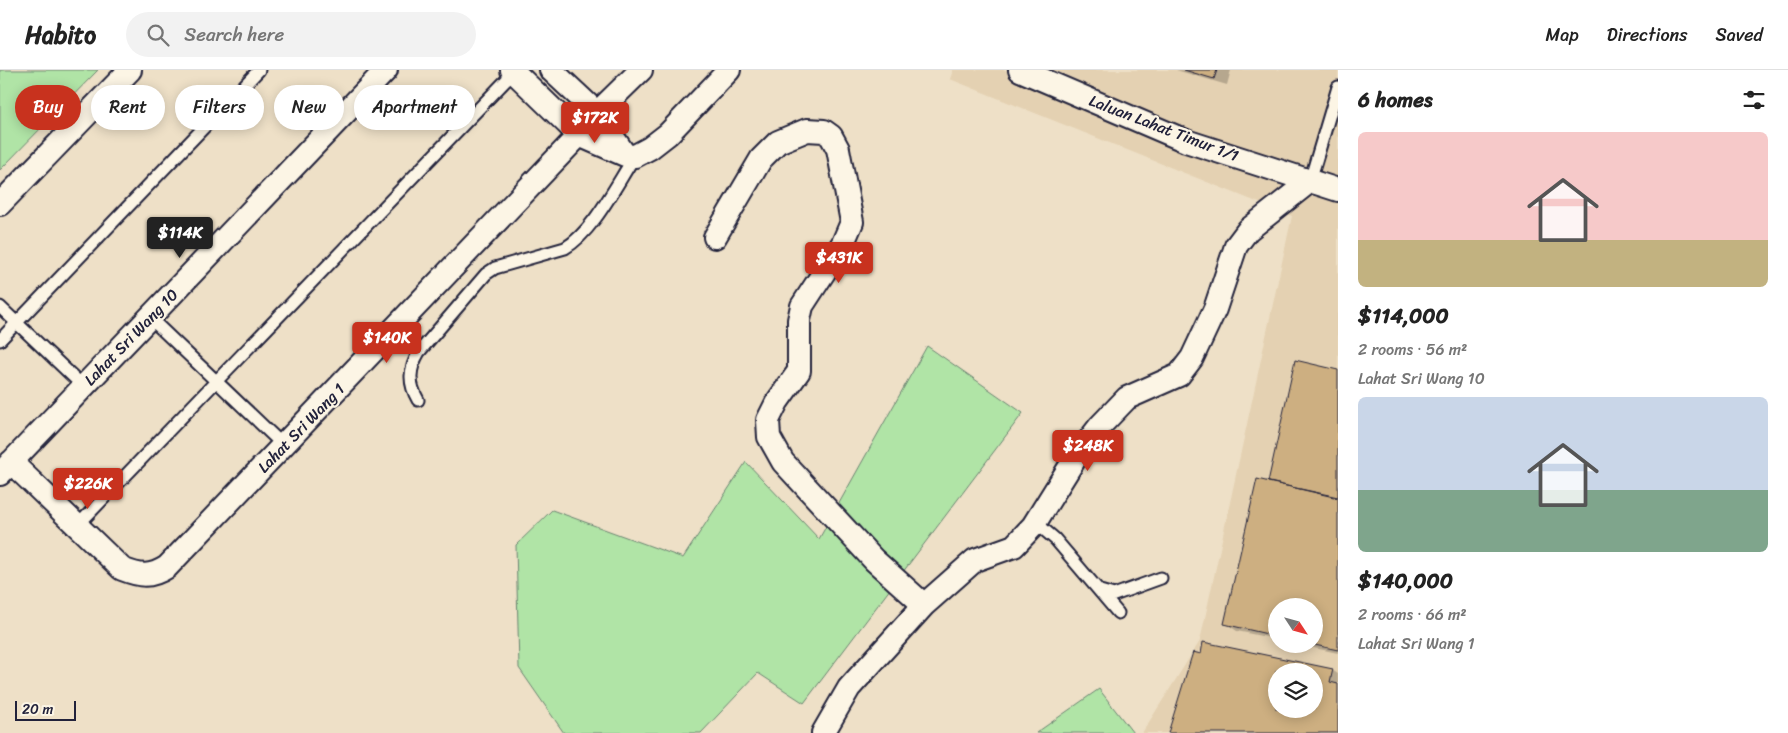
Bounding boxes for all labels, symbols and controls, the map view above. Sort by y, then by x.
search box [126,12,476,57]
text: Habito [25,14,96,56]
text: Search here [184,18,284,51]
text: Map [1546,19,1579,51]
text: Directions [1607,19,1688,51]
text: Saved [1716,19,1763,51]
icon: search [144,21,172,49]
text: 6 homes [1358,81,1433,119]
chip: Buy [15,85,81,130]
chip: Rent [91,85,165,130]
chip: Filters [175,85,264,130]
chip: New [274,85,344,130]
chip: Apartment [354,85,475,130]
street label: Laluan Lahat Timur 1/1 [1085,86,1243,170]
icon: filters [1740,86,1768,114]
pin: $172K [560,102,630,144]
text: $172K [572,103,618,132]
icon: home [1518,165,1608,255]
pin: $114K [145,216,215,259]
text: $114K [158,218,202,247]
pin: $431K [804,242,874,284]
text: $431K [816,243,862,272]
street label: Lahat Sri Wang 10 [77,281,185,393]
text: $114,000 [1358,297,1449,335]
pin: $140K [352,322,422,364]
text: $140K [363,323,411,352]
text: 2 rooms · 56 m² [1358,335,1467,364]
text: Lahat Sri Wang 10 [1358,364,1485,393]
street label: Lahat Sri Wang 1 [250,376,352,480]
pin: $248K [1053,430,1123,472]
icon: home [1518,430,1608,520]
text: $248K [1063,431,1113,460]
pin: $226K [53,468,123,510]
text: $226K [64,469,112,498]
text: $140,000 [1358,562,1453,600]
north arrow [1268,598,1322,652]
map controls [1268,598,1323,718]
text: 2 rooms · 66 m² [1358,600,1467,629]
text: Lahat Sri Wang 1 [1358,629,1475,658]
button: layers [1268,663,1323,718]
text: 20 m [22,697,53,722]
scale bar [15,698,76,721]

